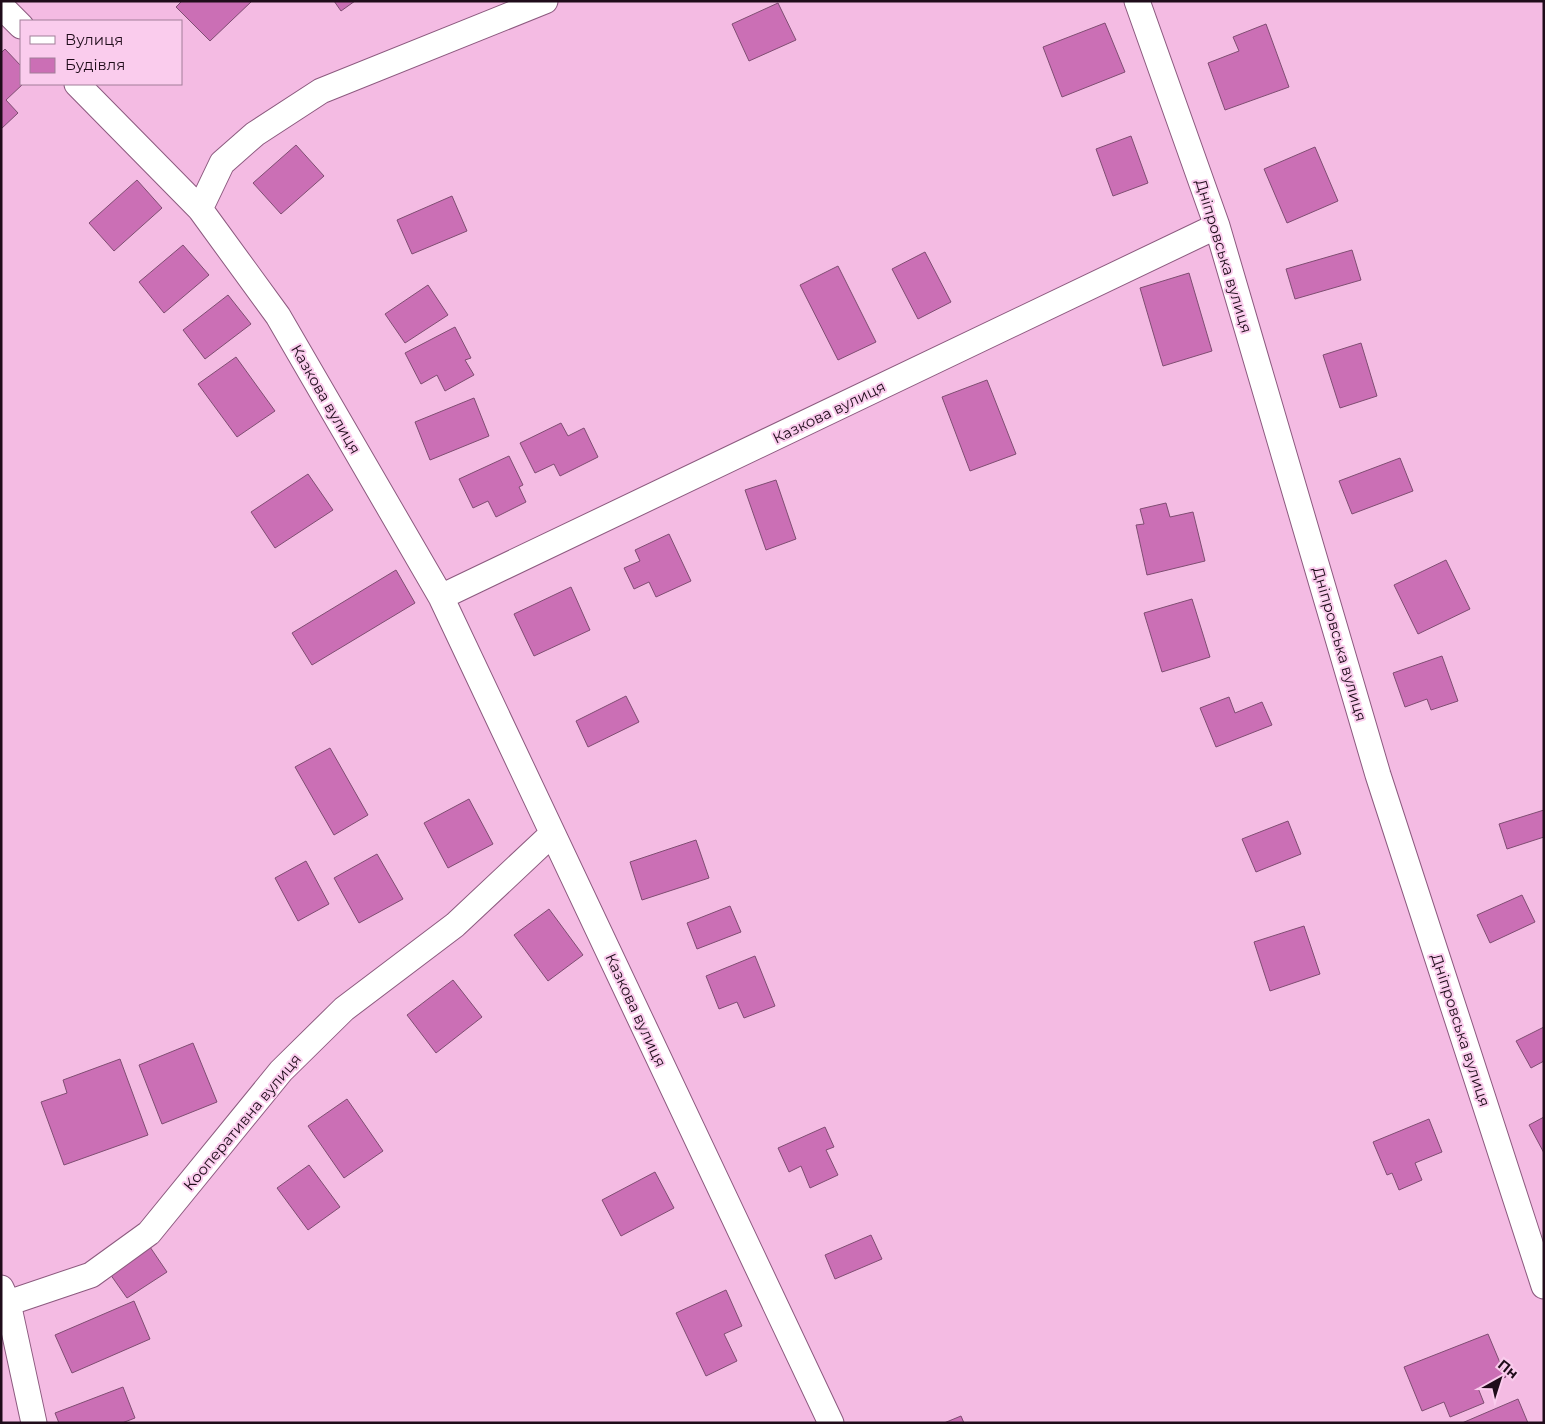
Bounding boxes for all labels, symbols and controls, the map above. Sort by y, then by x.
legend [20,20,182,85]
text: Вулиця [65,30,123,49]
text: Будівля [65,55,125,74]
street label: Дніпровська вулиця [1192,177,1256,335]
street label: Казкова вулиця [287,341,365,457]
street label: Казкова вулиця [769,376,889,448]
street label: Дніпровська вулиця [1309,565,1371,723]
street label: Казкова вулиця [601,950,671,1070]
street label: Дніпровська вулиця [1427,951,1495,1109]
street label: Кооперативна вулиця [179,1050,305,1194]
north arrow [1475,1354,1525,1404]
text: Пн [1494,1355,1522,1383]

